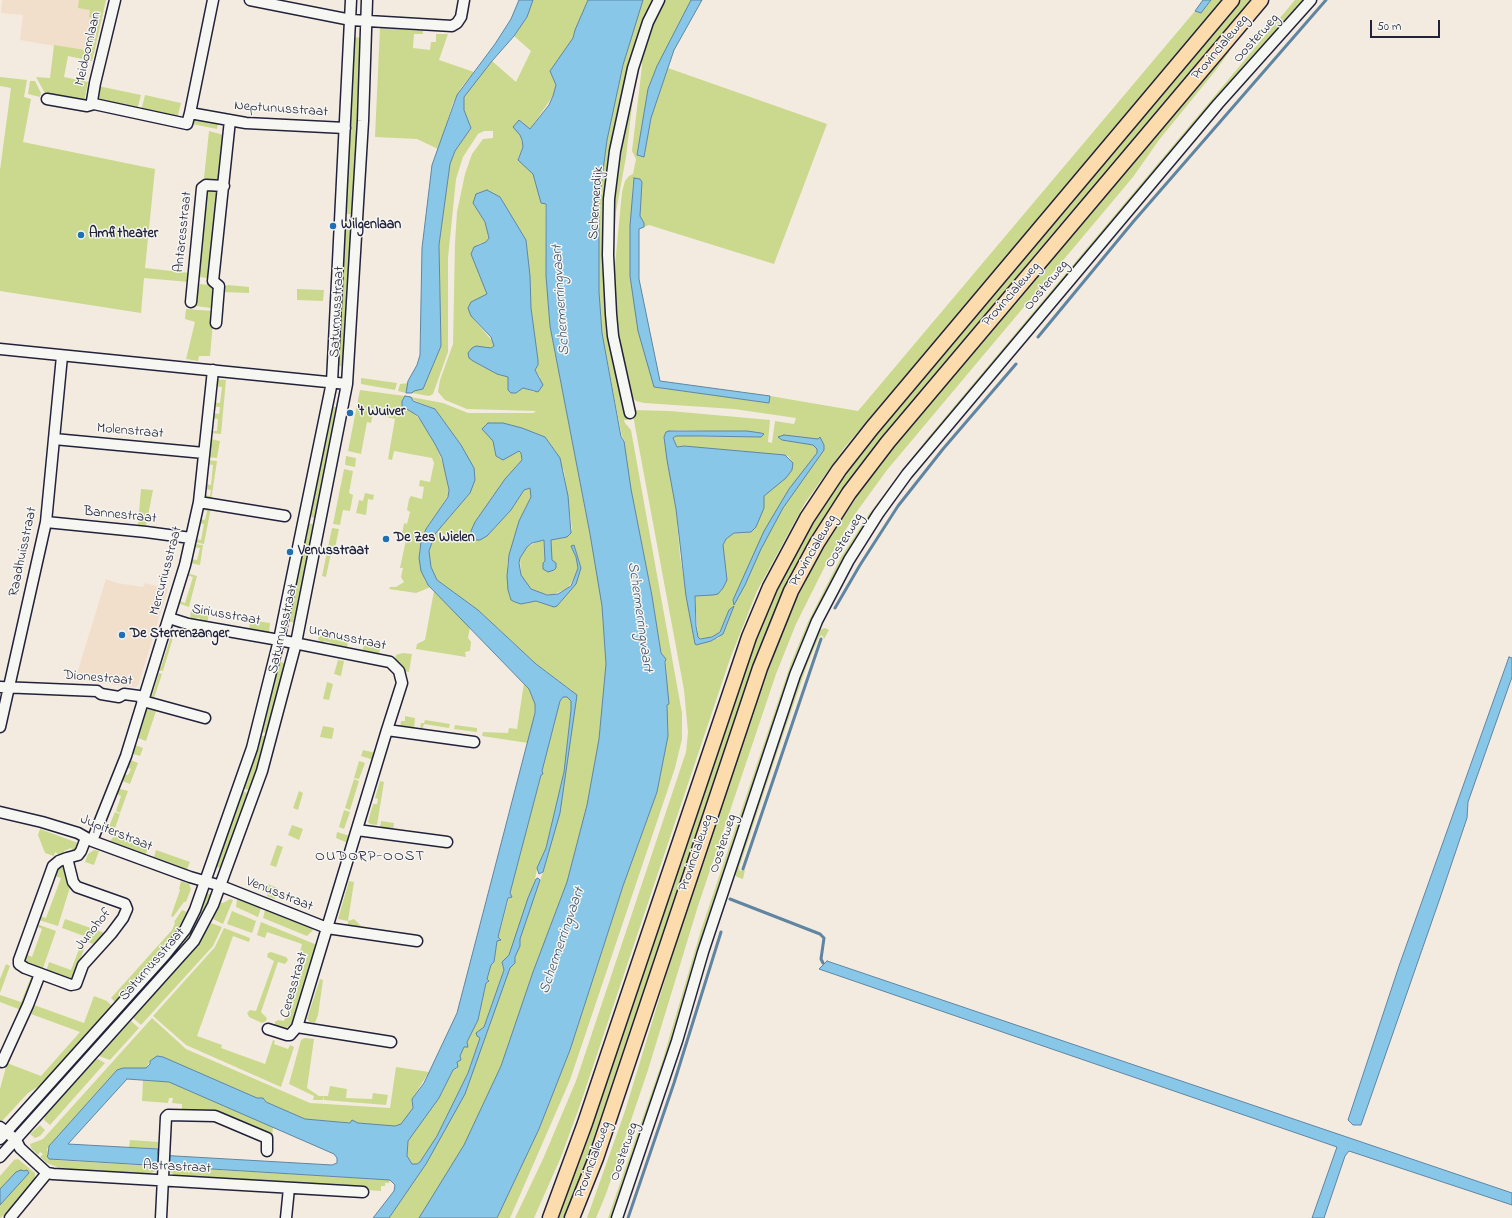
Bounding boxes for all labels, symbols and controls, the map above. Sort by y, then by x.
street label: Meidoornlaan [72,10,106,88]
street label: Oosterweg [1230,11,1284,67]
street label: Provincialeweg [1189,12,1253,84]
scale bar [1372,12,1442,38]
text: 50 m [1377,18,1401,36]
street label: Neptunusstraat [234,98,328,122]
street label: Schermerdijk [586,166,608,240]
street label: Antaresstraat [171,191,197,273]
place label: Wilgenlaan [341,218,401,234]
marker: Wilgenlaan [328,221,338,231]
place label: Amfitheater [89,227,158,243]
marker: Amfitheater [76,230,86,240]
water label: Schermerringvaart [549,244,575,356]
street label: Oosterweg [1021,257,1073,315]
street label: Provincialeweg [979,259,1045,331]
street label: Saturnusstraat [327,266,349,358]
place label: 't Wuiver [358,405,405,421]
marker: 't Wuiver [345,408,355,418]
street label: Molenstraat [96,421,164,443]
street label: Bannestraat [83,504,157,528]
street label: Raadhuisstraat [6,506,42,598]
street label: Oosterweg [822,511,868,571]
street label: Provincialeweg [787,512,841,590]
street label: Mercuriusstraat [147,525,187,617]
place label: De Zes Wielen [394,531,475,547]
marker: De Zes Wielen [381,534,391,544]
place label: Venusstraat [298,544,369,560]
marker: Venusstraat [285,547,295,557]
water label: Schermerringvaart [622,561,656,673]
street label: Saturnusstraat [266,583,302,675]
street label: Siriusstraat [190,602,262,630]
street label: Uranusstraat [307,623,387,655]
place label: De Sterrenzanger [130,627,229,643]
marker: De Sterrenzanger [117,630,127,640]
street label: Dionestraat [63,668,133,690]
street label: Jupiterstraat [78,812,154,856]
street label: Provincialeweg [676,812,718,894]
street label: Oosterweg [707,813,741,875]
district label: OUDORP-OOST [315,849,425,867]
street label: Venusstraat [243,874,315,916]
water label: Schermerringvaart [536,886,590,996]
street label: Junohof [72,906,116,954]
street label: Saturnusstraat [117,925,189,1005]
street label: Ceresstraat [278,950,312,1020]
street label: Provincialeweg [572,1119,616,1201]
street label: Oosterweg [607,1121,643,1183]
street label: Astrastraat [142,1158,212,1178]

